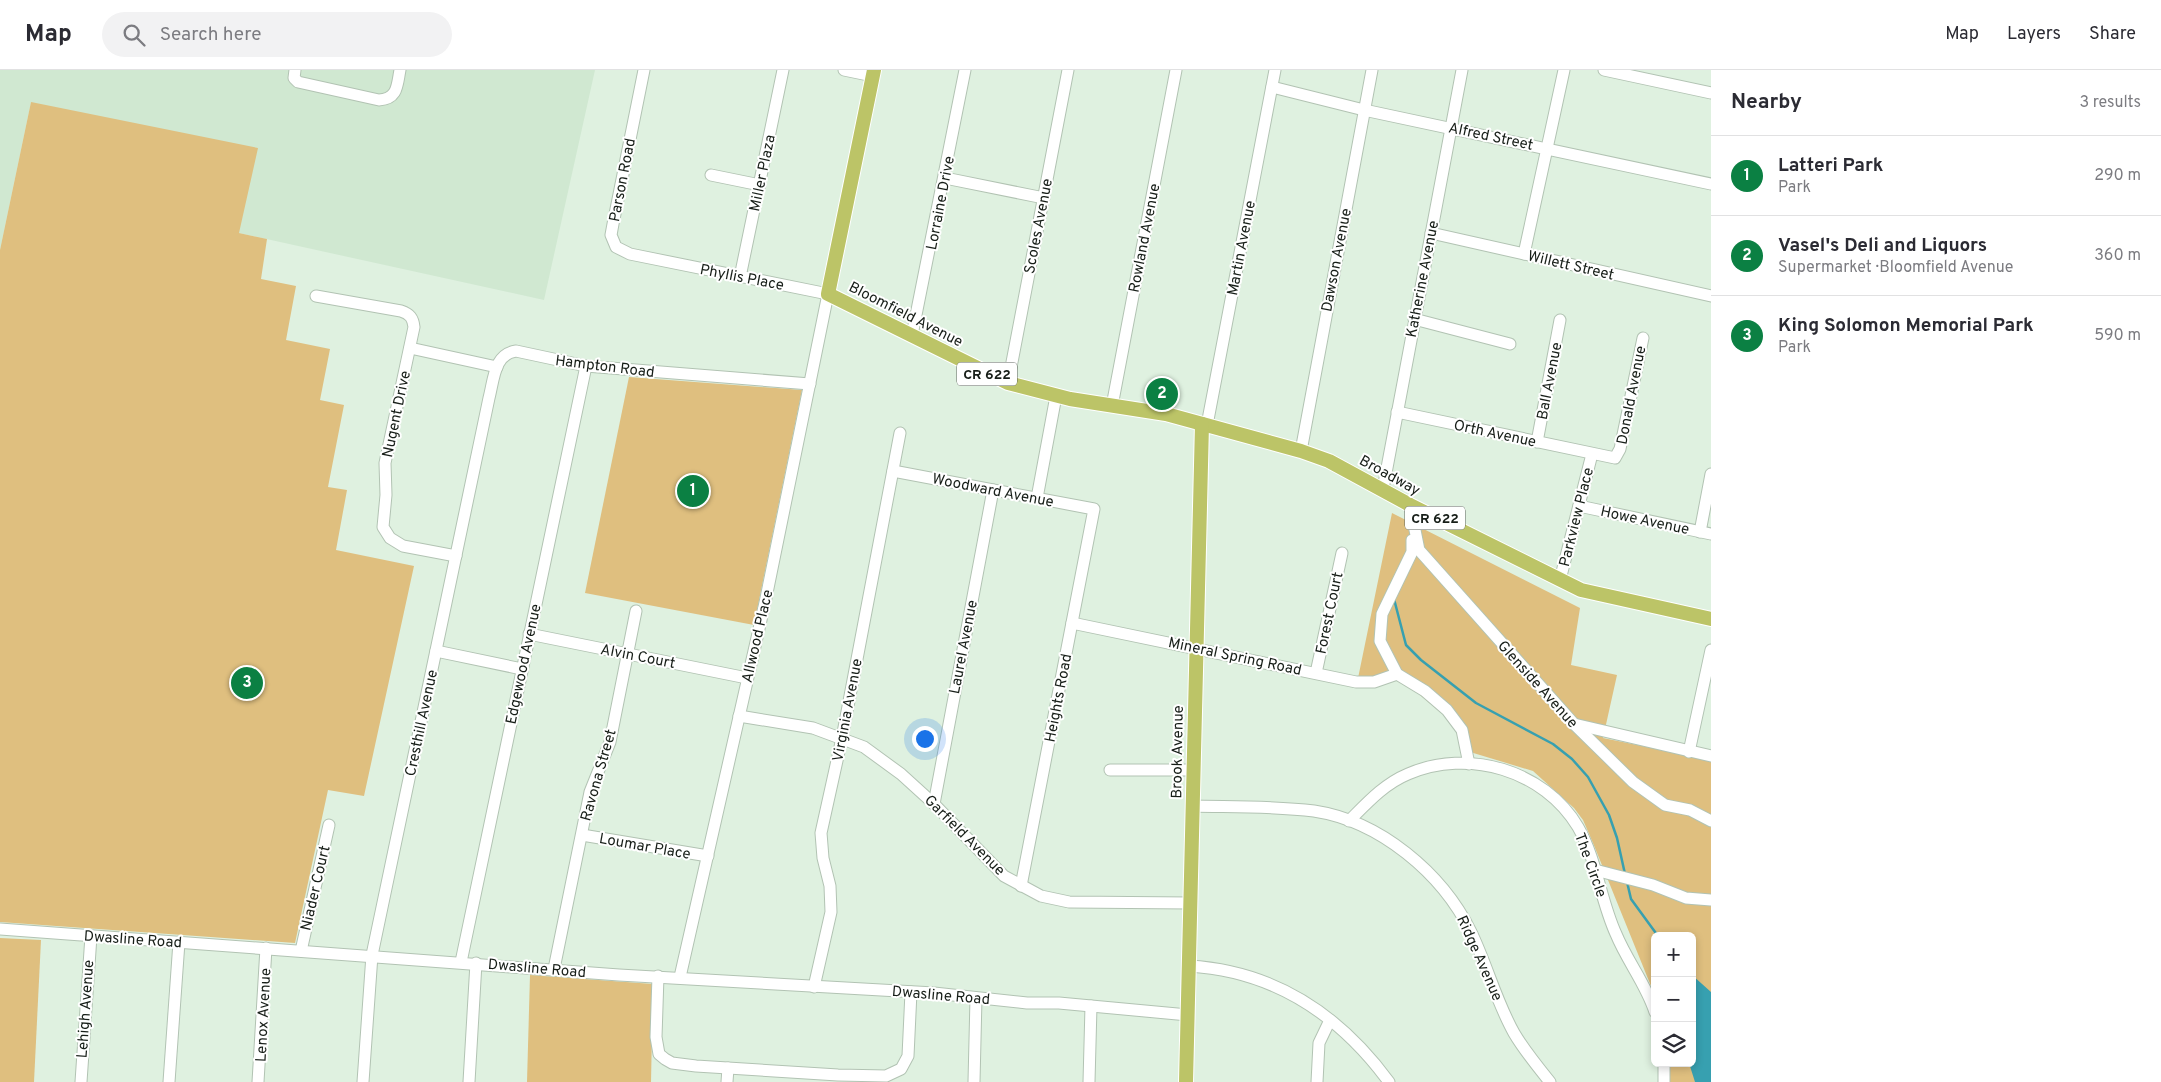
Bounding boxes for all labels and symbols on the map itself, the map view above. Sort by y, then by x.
street label: Alfred Street [1447,119,1535,156]
street label: Miller Plaza [746,133,781,213]
street label: Parson Road [606,137,641,224]
street label: Lorraine Drive [923,155,960,252]
street label: Scoles Avenue [1021,177,1058,276]
street label: Rowland Avenue [1126,182,1165,294]
street label: Martin Avenue [1224,199,1261,297]
street label: Dawson Avenue [1318,207,1357,314]
street label: Katherine Avenue [1403,219,1444,339]
street label: Willett Street [1526,247,1616,286]
street label: Phyllis Place [698,261,785,296]
street label: Bloomfield Avenue [845,278,966,352]
street label: Ball Avenue [1534,341,1567,422]
street label: Donald Avenue [1614,344,1651,446]
street label: Hampton Road [554,352,656,383]
road number: CR 622 [957,362,1017,386]
street label: Nugent Drive [379,369,416,460]
pin: 2 [1146,375,1178,413]
street label: Orth Avenue [1452,416,1538,452]
street label: Broadway [1355,452,1423,501]
street label: Parkview Place [1556,466,1599,569]
street label: Woodward Avenue [930,470,1055,513]
pin: 1 [677,472,709,510]
street label: Howe Avenue [1598,503,1691,540]
road number: CR 622 [1405,506,1465,529]
street label: Forest Court [1313,571,1348,656]
street label: Allwood Place [739,588,778,685]
street label: Laurel Avenue [946,599,983,696]
street label: Edgewood Avenue [502,602,546,726]
street label: Mineral Spring Road [1166,634,1303,681]
street label: Glenside Avenue [1493,637,1581,733]
street label: Alvin Court [599,641,677,674]
street label: Heights Road [1042,652,1077,744]
street label: Virginia Avenue [829,657,868,763]
pin: 3 [231,664,263,702]
street label: Cresthill Avenue [402,668,443,778]
street label: Brook Avenue [1168,705,1189,799]
your location [912,726,938,752]
street label: Ravona Street [577,727,622,824]
street label: Garfield Avenue [920,792,1008,880]
street label: Loumar Place [597,830,692,865]
street label: The Circle [1569,831,1610,900]
street label: Niader Court [297,844,336,933]
street label: Ridge Avenue [1451,913,1506,1004]
street label: Dwasline Road [83,928,183,953]
street label: Dwasline Road [487,956,587,983]
street label: Lehigh Avenue [74,959,99,1059]
street label: Lenox Avenue [253,968,276,1063]
street label: Dwasline Road [891,983,991,1010]

